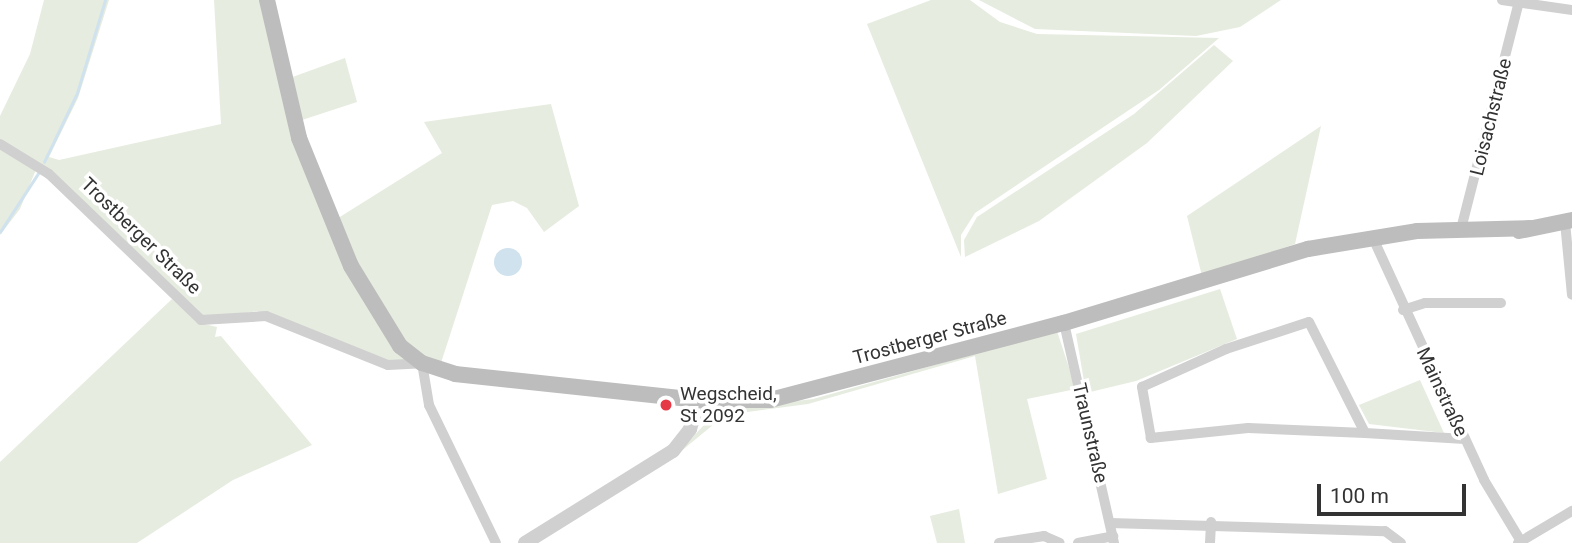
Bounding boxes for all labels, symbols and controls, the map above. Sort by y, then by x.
street label: Loisachstraße [1465,56,1517,178]
street label: Trostberger Straße [76,173,206,299]
street label: Trostberger Straße [851,307,1009,369]
street label: Mainstraße [1411,344,1473,440]
street label: Traunstraße [1067,381,1113,485]
place label: Wegscheid, St 2092 [680,383,777,427]
marker: Wegscheid, St 2092 [658,397,674,413]
scale bar [1320,470,1469,514]
text: 100 m [1330,484,1389,508]

